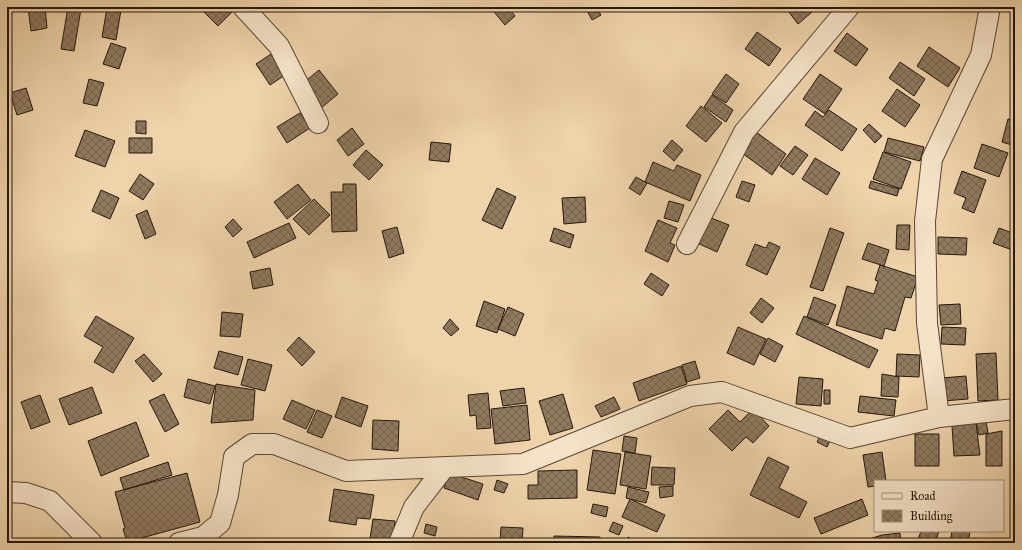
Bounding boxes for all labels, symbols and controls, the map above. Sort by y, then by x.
legend [874,480,1004,532]
text: Road [910,489,936,503]
text: Building [910,509,953,524]

